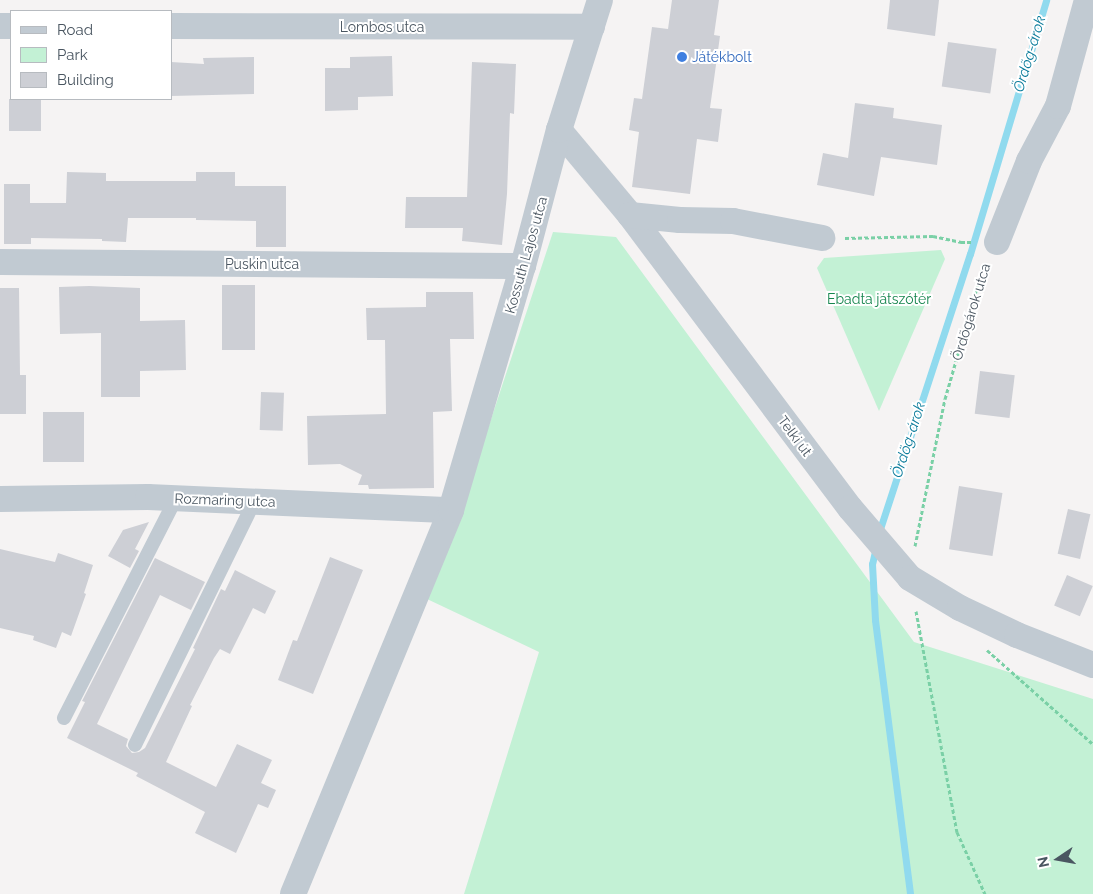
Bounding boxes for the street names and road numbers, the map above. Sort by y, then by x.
street label: Lombos utca [340,19,424,35]
street label: Kossuth Lajos utca [501,195,551,315]
street label: Puskin utca [225,256,299,272]
street label: Ördögárok utca [948,261,994,363]
street label: Telki út [774,413,816,459]
street label: Rozmaring utca [174,490,276,510]

